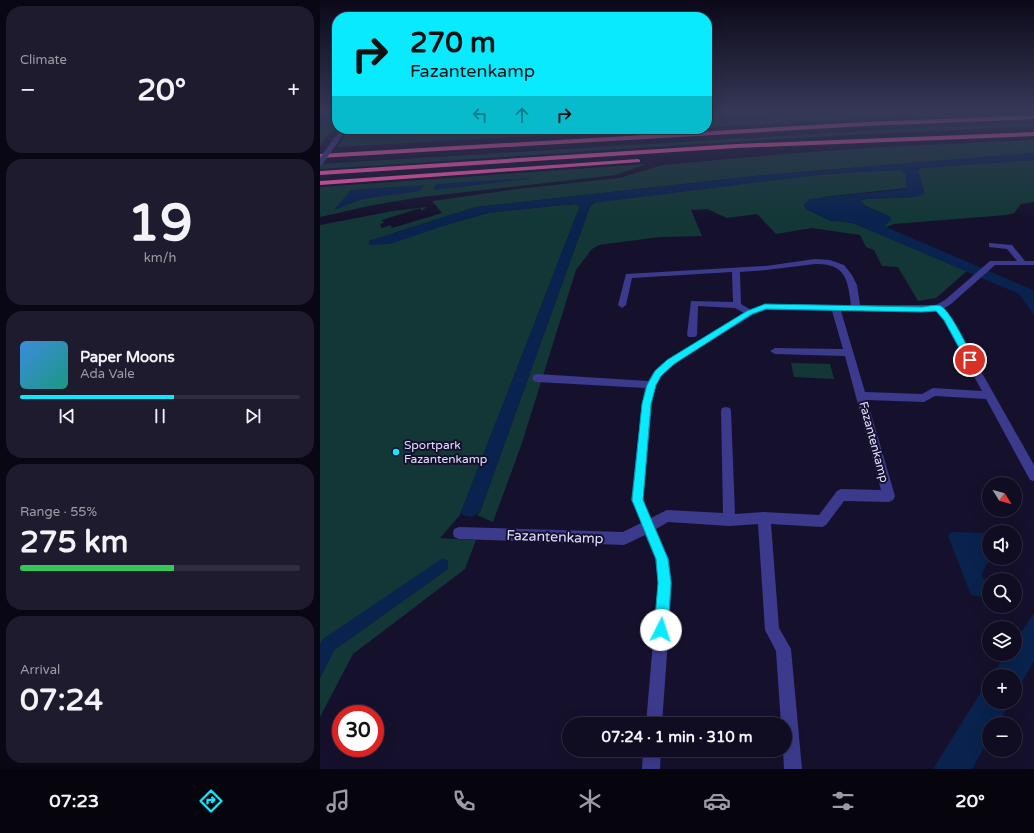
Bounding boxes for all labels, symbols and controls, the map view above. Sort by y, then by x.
text: 270 m [410,26,496,60]
icon: right [344,28,396,80]
text: Climate [20,52,67,68]
text: Fazantenkamp [410,60,535,82]
text: 20° [137,72,186,109]
text: − [20,77,36,103]
text: + [288,77,300,103]
icon: left [469,104,491,126]
icon: ahead [511,104,533,126]
icon: right [553,104,575,126]
text: 19 [127,192,193,255]
text: km/h [144,250,176,266]
pin [953,343,987,377]
text: Paper Moons [80,348,175,366]
icon: arrive [959,349,981,371]
text: Ada Vale [80,366,135,382]
street label: Fazantenkamp [856,400,892,484]
icon: previous [56,405,78,427]
icon: pause [149,405,171,427]
icon: next [242,405,264,427]
place label: Sportpark Fazantenkamp [404,438,487,466]
marker: Sportpark Fazantenkamp [391,447,401,457]
north arrow [982,477,1022,517]
map controls [982,477,1022,757]
text: Range · 55% [20,504,97,520]
text: 275 km [20,524,128,561]
button: sound [982,525,1022,565]
street label: Fazantenkamp [506,527,604,547]
button: search [982,573,1022,613]
position arrow [640,609,682,651]
button: layers [982,621,1022,661]
text: Arrival [20,662,60,678]
button: + [982,669,1022,709]
text: 07:24 [20,682,103,719]
speed limit sign: 30 [332,705,384,757]
button: − [982,717,1022,757]
text: 07:24 · 1 min · 310 m [602,728,752,746]
icon: directions [197,787,225,815]
icon: music [324,787,352,815]
icon: phone [450,787,478,815]
icon: climate [576,787,604,815]
icon: car [703,787,731,815]
icon: filters [829,787,857,815]
text: 07:23 [49,790,99,812]
text: 20° [955,790,985,812]

